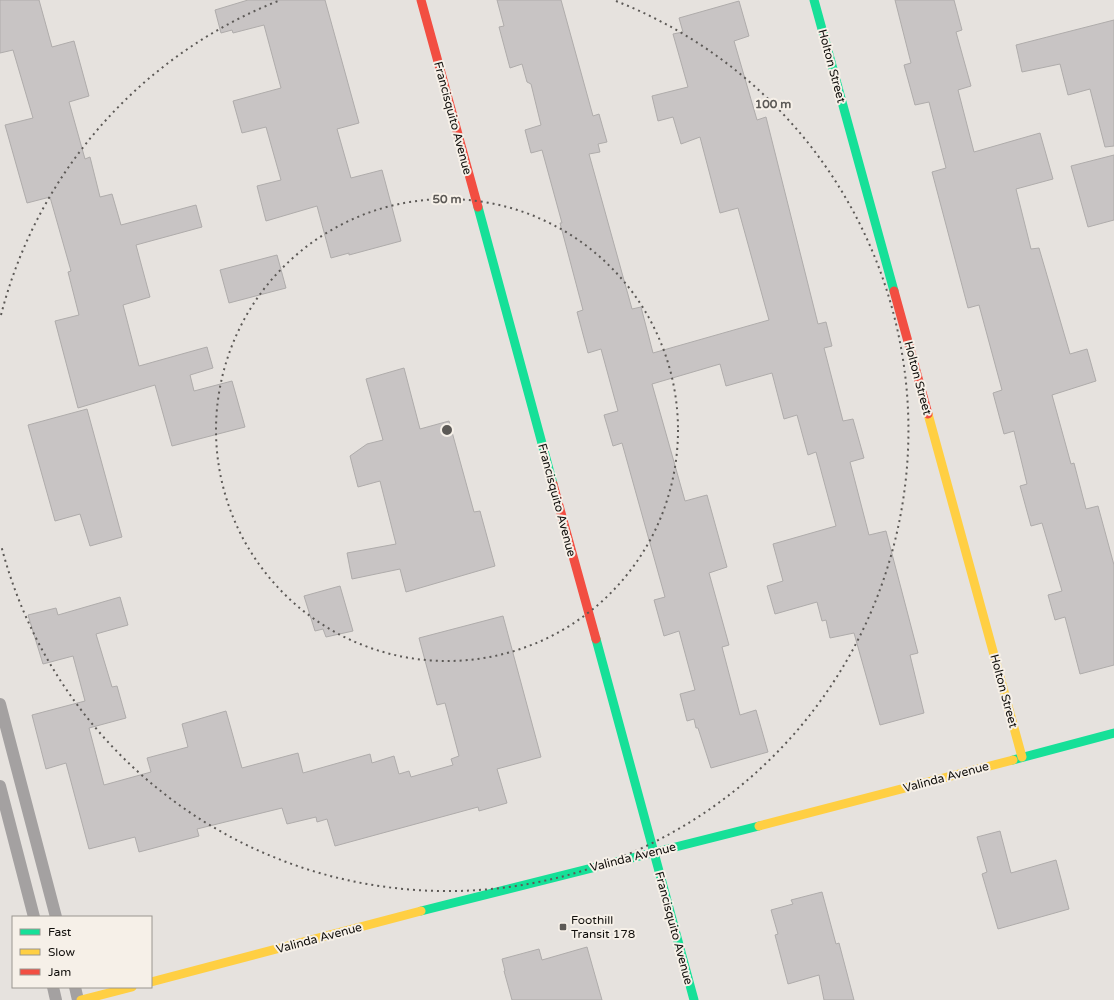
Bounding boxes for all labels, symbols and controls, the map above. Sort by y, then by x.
street label: Holton Street [815,28,849,105]
street label: Francisquito Avenue [431,60,475,176]
text: 100 m [755,97,791,111]
text: 50 m [432,192,462,206]
street label: Holton Street [901,340,935,417]
centre of rings [440,423,454,437]
street label: Francisquito Avenue [535,442,579,558]
street label: Holton Street [987,653,1021,730]
street label: Valinda Avenue [902,759,991,795]
street label: Valinda Avenue [589,840,678,874]
street label: Francisquito Avenue [652,870,696,986]
place label: Foothill Transit 178 [571,913,635,941]
legend [12,916,152,988]
street label: Valinda Avenue [275,920,364,956]
marker: Foothill Transit 178 [558,922,568,932]
text: Fast [48,925,72,939]
text: Slow [48,945,75,959]
text: Jam [48,965,71,979]

